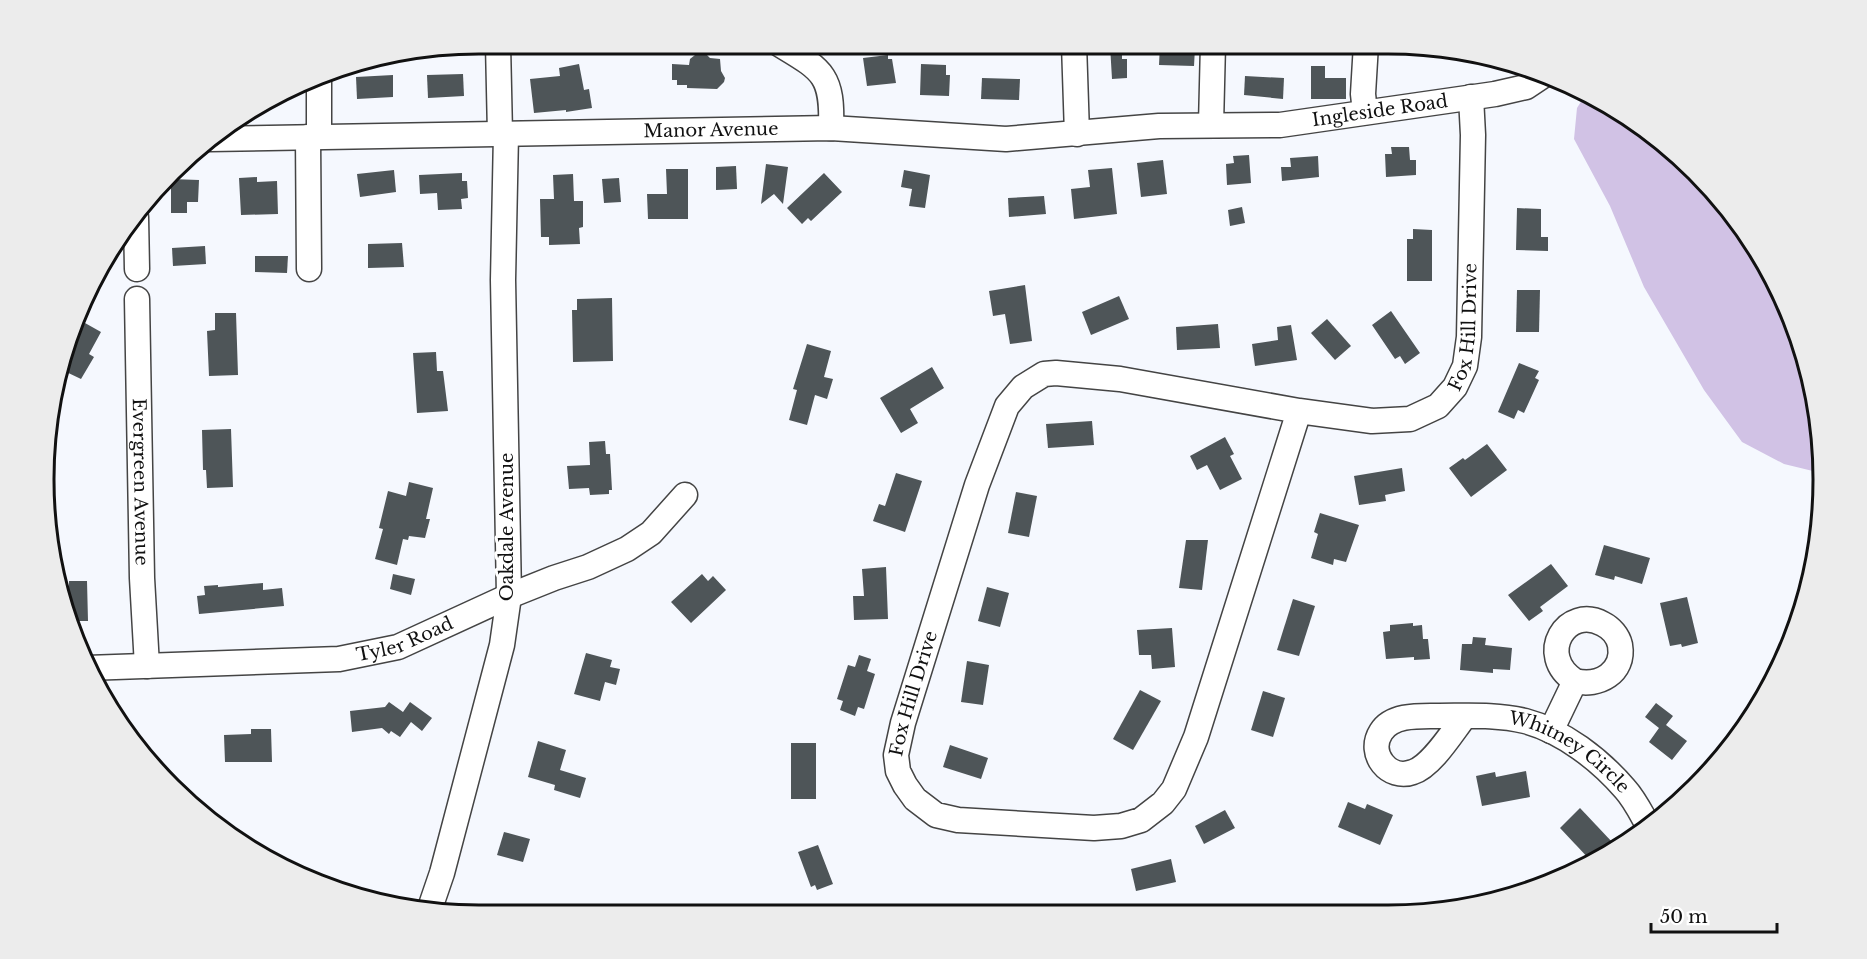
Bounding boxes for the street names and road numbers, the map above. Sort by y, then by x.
street label: Ingleside Road [1311,90,1449,131]
street label: Manor Avenue [643,118,779,142]
street label: Fox Hill Drive [1444,263,1481,395]
street label: Evergreen Avenue [128,398,153,566]
street label: Oakdale Avenue [496,453,518,601]
street label: Tyler Road [354,612,457,666]
street label: Fox Hill Drive [885,628,942,758]
street label: Whitney Circle [1506,707,1634,798]

